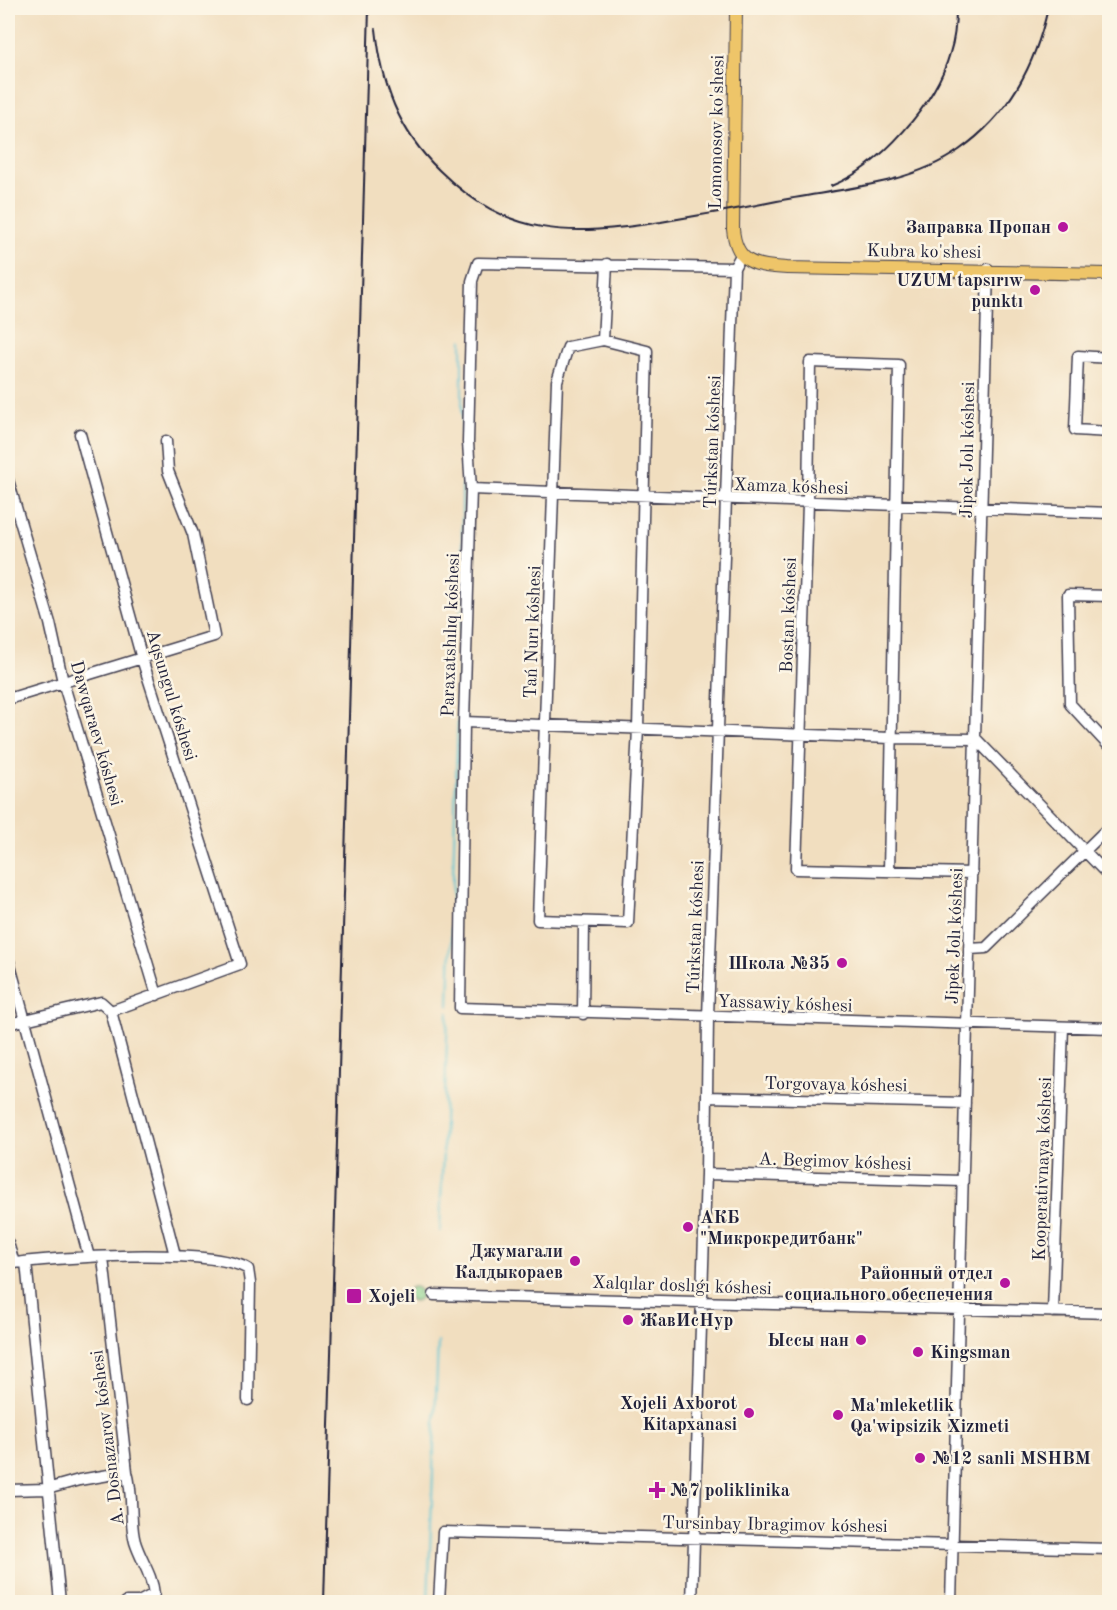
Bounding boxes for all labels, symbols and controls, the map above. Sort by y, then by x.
street label: Lomonosov ko'shesi [707,54,727,209]
place label: Заправка Пропан [906,219,1051,237]
marker: Заправка Пропан [1056,220,1070,234]
street label: Kubra ko'shesi [866,242,982,262]
place label: UZUM tapsırıw punktı [896,272,1023,311]
marker: UZUM tapsırıw punktı [1028,283,1042,297]
street label: Túrkstan kóshesi [702,375,724,509]
street label: Jipek Jolı kóshesi [958,381,978,519]
street label: Xamza kóshesi [733,476,849,498]
street label: Paraxatshılıq kóshesi [439,553,463,717]
street label: Bostan kóshesi [778,557,800,673]
street label: Tań Nurı kóshesi [522,565,544,699]
street label: Aqsungul kóshesi [143,628,200,763]
street label: Dawqaraev kóshesi [67,659,125,808]
street label: Túrkstan kóshesi [685,860,707,994]
street label: Jipek Jolı kóshesi [944,867,966,1005]
place label: Школа №35 [728,955,830,973]
marker: Школа №35 [835,956,849,970]
street label: Yassawiy kóshesi [717,993,853,1015]
street label: Torgovaya kóshesi [764,1075,908,1095]
street label: Kooperativnaya kóshesi [1031,1077,1055,1261]
street label: A. Begimov kóshesi [758,1150,912,1174]
place label: АКБ "Микрокредитбанк" [700,1209,863,1248]
marker: АКБ "Микрокредитбанк" [681,1220,695,1234]
place label: Джумагали Калдыкораев [455,1243,563,1282]
marker: Джумагали Калдыкораев [568,1254,582,1268]
place label: Районный отдел социального обеспечения [784,1265,993,1304]
street label: Xalqılar doslıǵı kóshesi [592,1274,772,1298]
marker: Районный отдел социального обеспечения [998,1276,1012,1290]
marker: Xojeli [345,1287,363,1305]
place label: Xojeli [368,1288,415,1306]
place label: ЖавИсНур [640,1312,733,1330]
marker: ЖавИсНур [621,1313,635,1327]
place label: Ыссы нан [767,1332,849,1350]
marker: Ыссы нан [854,1333,868,1347]
place label: Kingsman [930,1344,1010,1362]
marker: Kingsman [911,1345,925,1359]
street label: A. Dosnazarov kóshesi [88,1349,128,1527]
place label: Xojeli Axborot Kitapxanasi [620,1395,737,1434]
place label: Ma'mleketlik Qa'wipsizik Xizmeti [850,1397,1009,1436]
marker: Xojeli Axborot Kitapxanasi [742,1406,756,1420]
marker: Ma'mleketlik Qa'wipsizik Xizmeti [831,1408,845,1422]
place label: №12 sanli MSHBM [932,1450,1091,1468]
marker: №12 sanli MSHBM [913,1451,927,1465]
marker: №7 poliklinika [648,1481,666,1499]
place label: №7 poliklinika [670,1482,790,1500]
street label: Tursinbay Ibragimov kóshesi [662,1514,888,1536]

